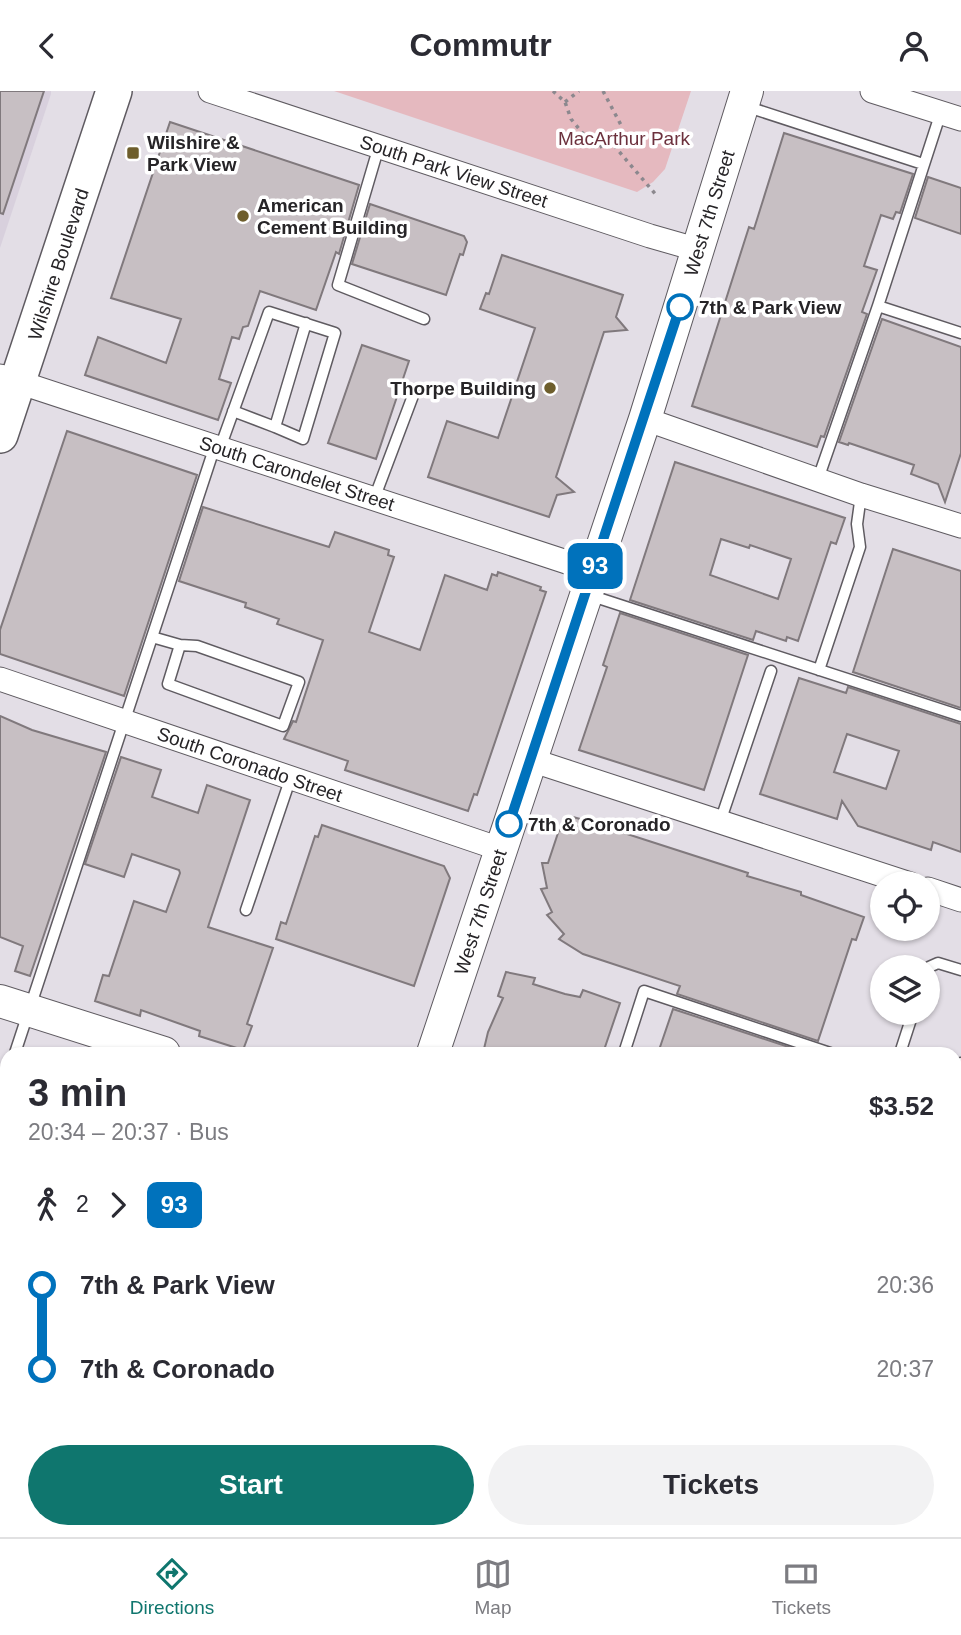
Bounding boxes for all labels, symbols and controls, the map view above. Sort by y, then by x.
icon: back [28,27,66,65]
text: Commutr [409,27,552,63]
icon: person [895,27,933,65]
park label: MacArthur Park [558,128,690,149]
street label: South Park View Street [357,131,551,212]
place label: Wilshire & Park View [147,132,240,175]
marker: Wilshire & Park View [125,145,141,161]
street label: West 7th Street [680,147,739,279]
street label: Wilshire Boulevard [24,186,93,343]
place label: American Cement Building [257,195,408,238]
marker: American Cement Building [235,208,251,224]
marker: 7th & Park View [667,294,693,320]
place label: 7th & Park View [699,297,841,318]
place label: Thorpe Building [390,378,536,399]
marker: Thorpe Building [542,380,558,396]
street label: South Carondelet Street [197,432,398,515]
line badge: 93 [564,543,626,589]
text: 93 [582,552,608,579]
street label: South Coronado Street [155,723,346,806]
marker: 7th & Coronado [496,811,522,837]
place label: 7th & Coronado [528,814,671,835]
street label: West 7th Street [450,846,511,978]
map controls [870,871,940,1025]
button: locate [870,871,940,941]
button: layers [870,955,940,1025]
text: 3 min [28,1072,127,1114]
text: $3.52 [869,1091,934,1121]
text: 20:34 – 20:37 · Bus [28,1119,229,1145]
icon: walk [28,1186,66,1224]
icon: forward [99,1186,137,1224]
text: 2 [76,1191,89,1217]
text: 93 [161,1191,188,1218]
text: 7th & Park View [80,1270,275,1300]
text: 20:36 [876,1272,934,1298]
text: 7th & Coronado [80,1354,275,1384]
text: 20:37 [876,1356,934,1382]
button: Start [28,1445,474,1525]
button: Tickets [488,1445,934,1525]
tab: Directions [130,1555,214,1619]
tab: Map [474,1555,512,1619]
tab: Tickets [772,1555,831,1619]

